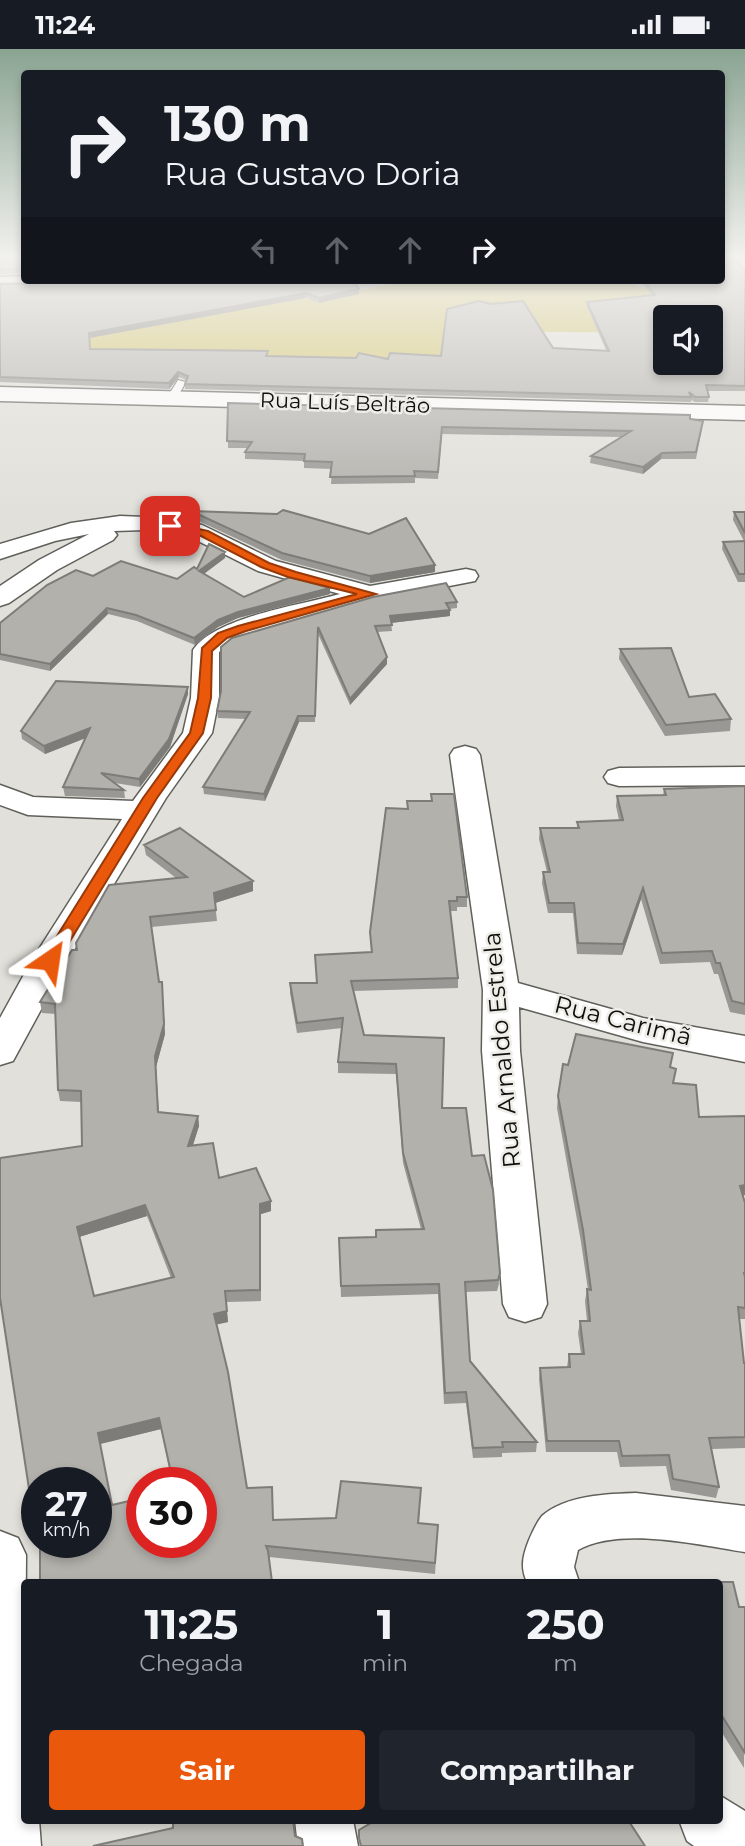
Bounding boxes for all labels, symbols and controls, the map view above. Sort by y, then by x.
text: 11:24 [35,9,95,41]
text: 130 m [164,94,311,153]
icon: right [49,98,140,189]
text: Rua Gustavo Doria [164,154,461,193]
icon: left [245,231,283,269]
icon: ahead [318,231,356,269]
icon: ahead [391,231,429,269]
icon: right [464,231,502,269]
map controls [653,305,723,375]
button: sound [653,305,723,375]
street label: Rua Luís Beltrão [259,387,431,418]
pin [140,496,200,556]
icon: arrive [151,507,189,545]
position arrow [13,923,87,997]
street label: Rua Arnaldo Estrela [477,931,526,1169]
street label: Rua Carimã [551,989,695,1052]
speed limit sign: 30 [126,1467,217,1558]
text: 27 [45,1482,88,1525]
text: km/h [42,1519,91,1541]
text: 11:25 [145,1598,238,1650]
text: 1 [377,1598,393,1650]
text: 250 [526,1598,605,1650]
text: Chegada [139,1649,244,1677]
text: min [362,1649,408,1677]
text: m [553,1649,578,1677]
button: Sair [49,1730,365,1810]
button: Compartilhar [379,1730,695,1810]

